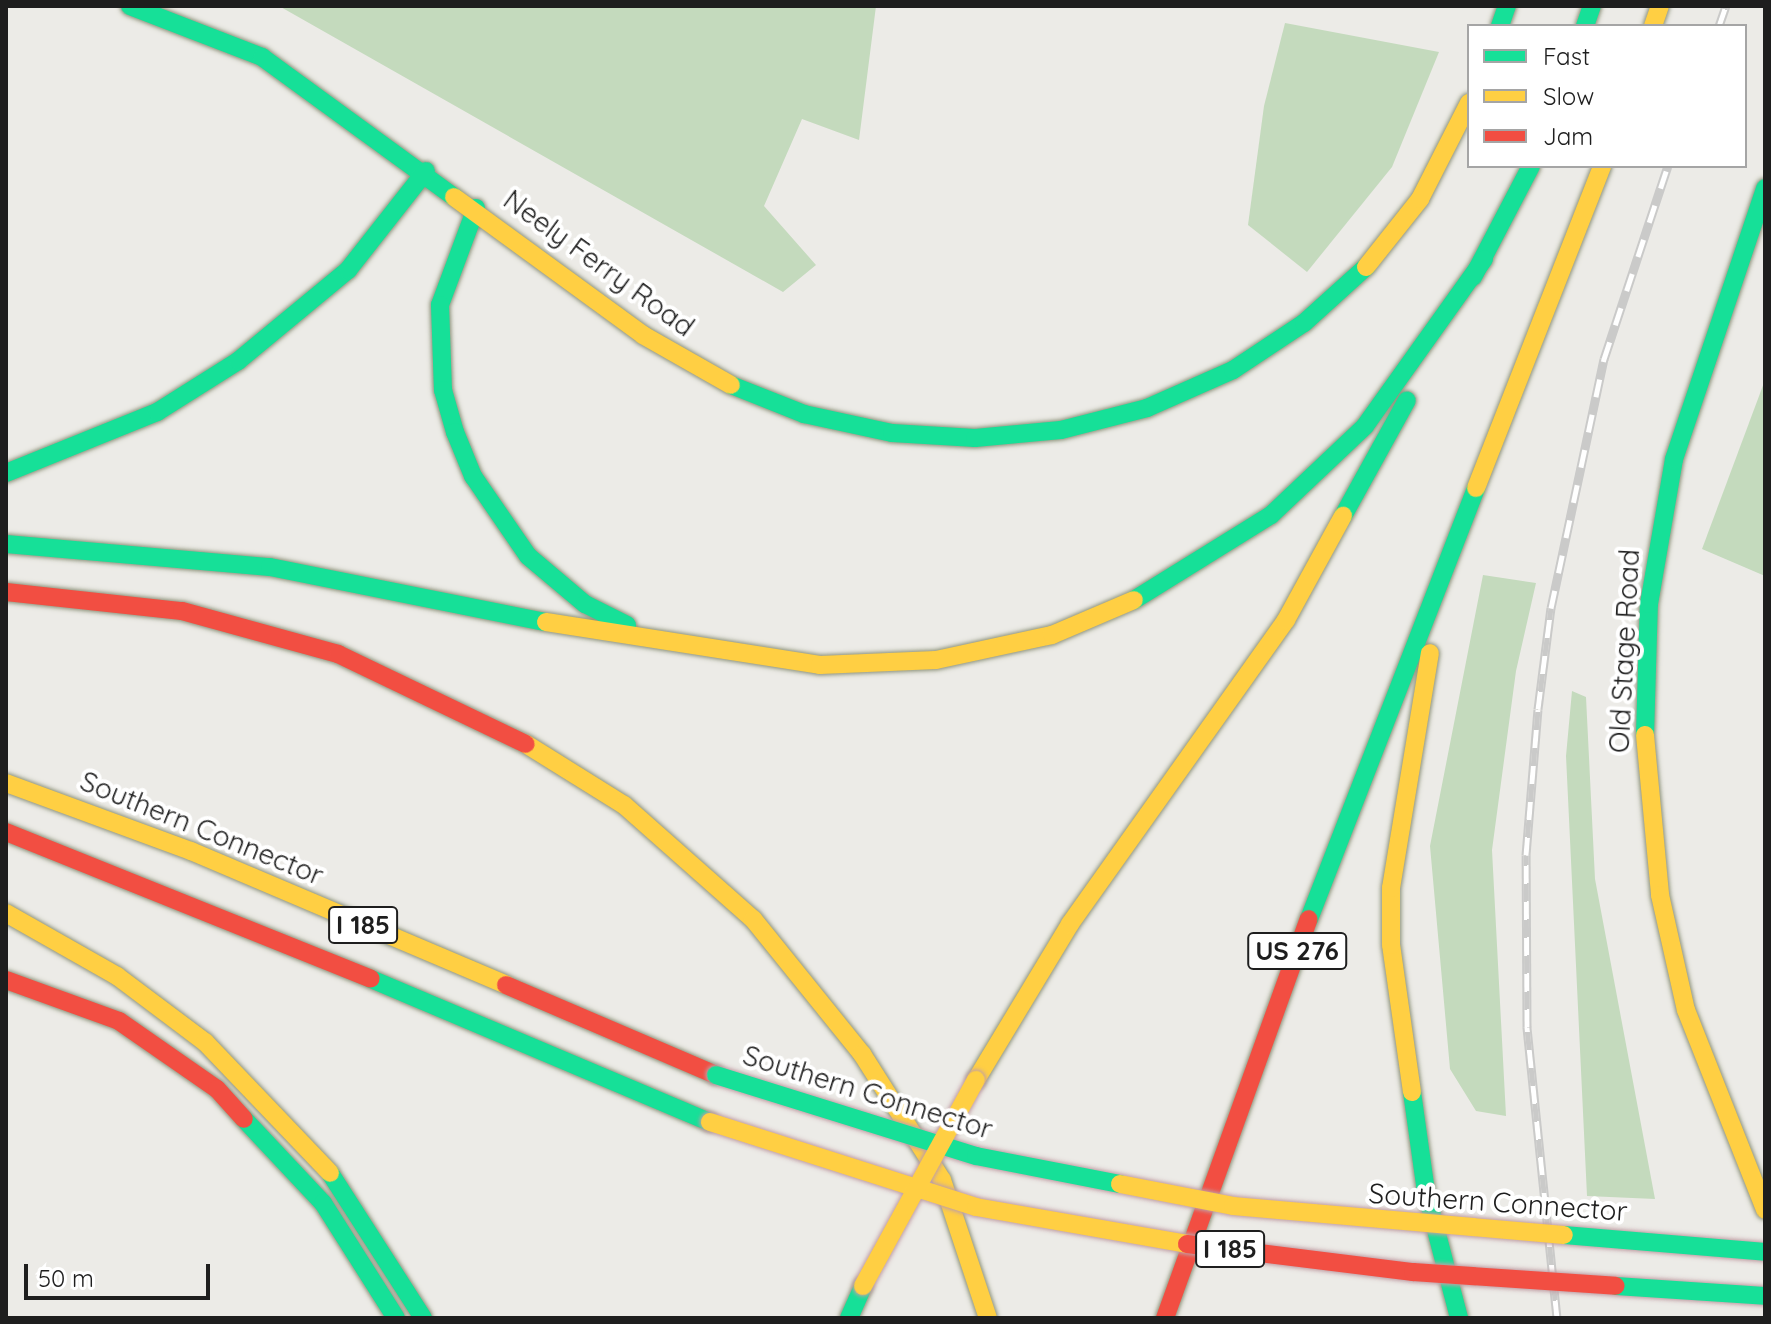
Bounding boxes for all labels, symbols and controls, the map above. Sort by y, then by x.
legend [1467,24,1747,168]
text: Fast [1543,41,1590,71]
text: Slow [1543,81,1594,111]
text: Jam [1543,121,1593,151]
street label: Neely Ferry Road [497,183,701,343]
street label: Old Stage Road [1602,548,1646,754]
street label: Southern Connector [75,764,329,892]
road number: I 185 [327,903,399,947]
road number: US 276 [1247,929,1347,973]
street label: Southern Connector [739,1038,997,1146]
street label: Southern Connector [1367,1176,1629,1228]
road number: I 185 [1194,1227,1266,1271]
scale bar [28,1248,214,1298]
text: 50 m [38,1263,94,1293]

